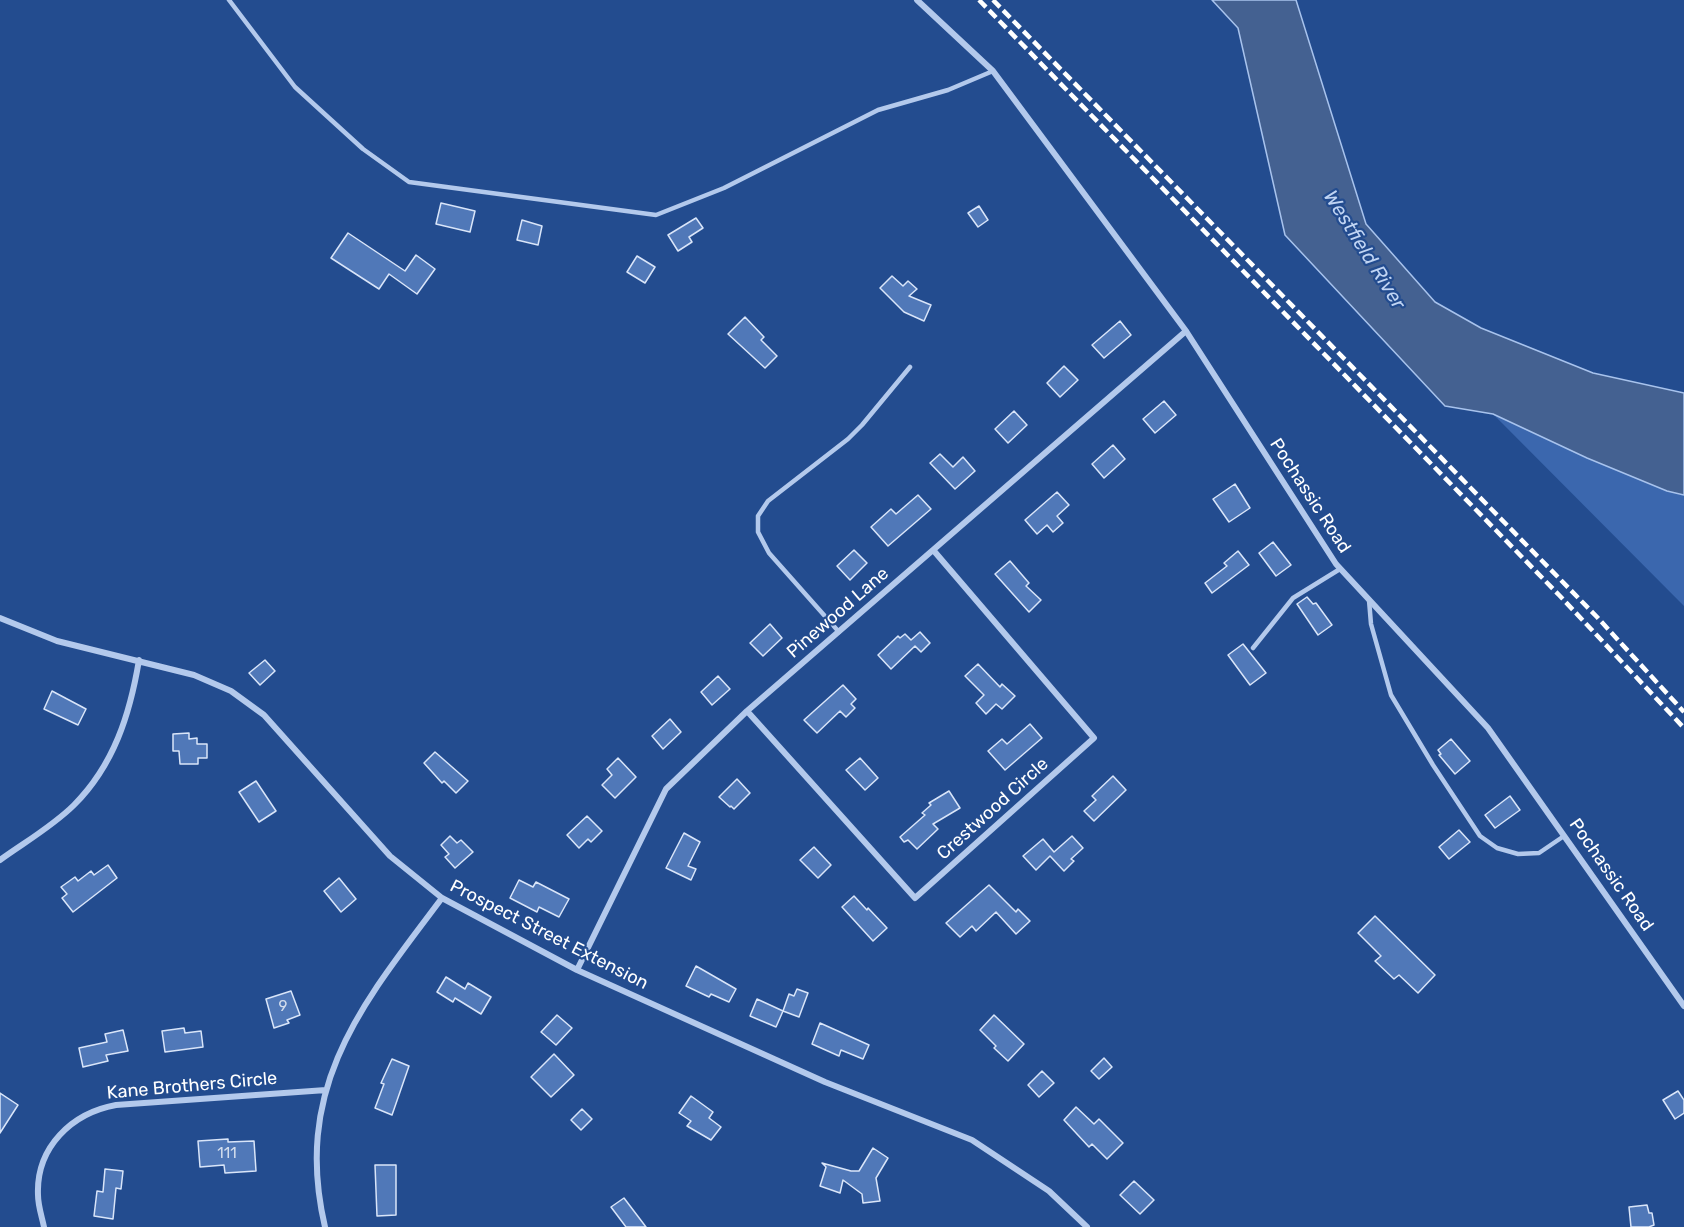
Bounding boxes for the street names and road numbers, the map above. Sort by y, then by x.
street label: Pochassic Road [1265,435,1355,557]
street label: Pinewood Lane [783,563,893,663]
street label: Crestwood Circle [933,753,1053,865]
street label: Pochassic Road [1564,815,1658,935]
street label: Prospect Street Extension [446,875,652,995]
street label: Kane Brothers Circle [106,1068,278,1104]

